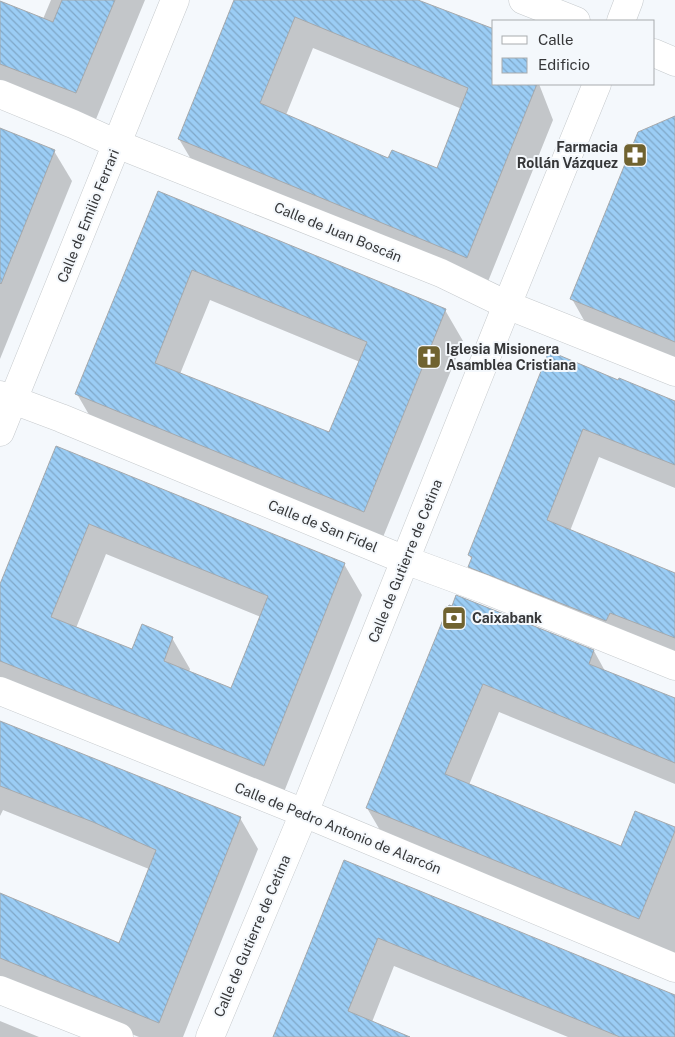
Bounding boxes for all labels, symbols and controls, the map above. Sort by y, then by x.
legend [492,20,655,85]
text: Calle [538,31,574,48]
text: Edificio [538,56,590,73]
place label: Farmacia Rollán Vázquez [517,139,618,171]
pharmacy icon: Farmacia Rollán Vázquez [622,142,648,168]
street label: Calle de Emilio Ferrari [54,147,122,285]
street label: Calle de Juan Boscán [272,199,404,265]
place label: Iglesia Misionera Asamblea Cristiana [446,341,576,373]
church icon: Iglesia Misionera Asamblea Cristiana [416,344,442,370]
street label: Calle de Gutierre de Cetina [365,477,445,645]
street label: Calle de San Fidel [266,497,380,555]
bank icon: Caixabank [441,605,467,631]
place label: Caixabank [472,610,542,626]
street label: Calle de Pedro Antonio de Alarcón [232,779,444,877]
street label: Calle de Gutierre de Cetina [211,853,293,1019]

